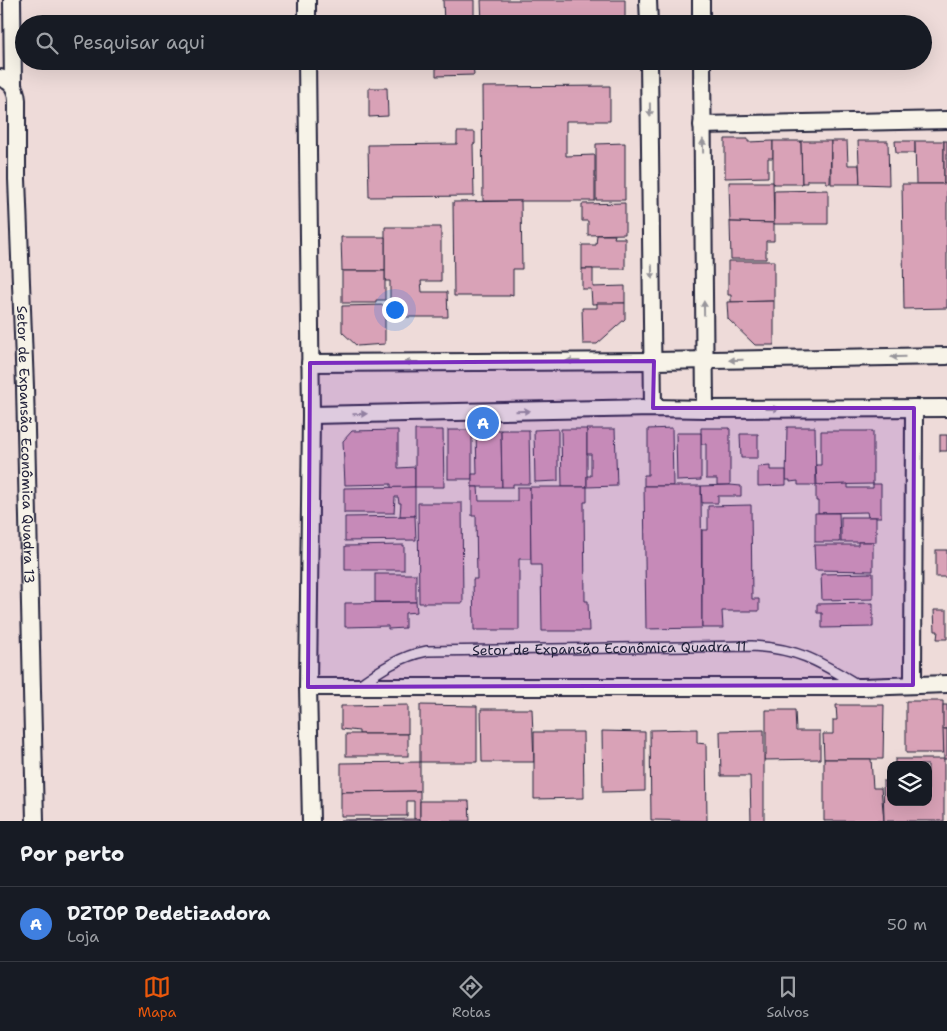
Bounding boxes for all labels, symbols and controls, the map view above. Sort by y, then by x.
search box [15,15,932,70]
icon: search [33,29,61,57]
text: Pesquisar aqui [73,30,205,55]
one-way arrow [646,102,654,118]
one-way arrow [698,137,706,153]
one-way arrow [649,265,657,281]
your location [382,297,408,323]
one-way arrow [700,300,708,316]
street label: Setor de Expansão Econômica Quadra 13 [13,305,39,584]
one-way arrow [890,353,906,361]
one-way arrow [728,356,744,364]
one-way arrow [565,357,581,365]
one-way arrow [403,358,419,366]
pin: A [467,404,499,442]
one-way arrow [765,405,781,413]
one-way arrow [515,407,531,415]
one-way arrow [352,410,368,418]
street label: Setor de Expansão Econômica Quadra 11 [472,637,747,659]
map controls [887,761,932,806]
button: layers [887,761,932,806]
text: Por perto [20,840,124,868]
text: DZTOP Dedetizadora [67,901,270,926]
text: A [30,914,42,935]
text: 50 m [887,914,927,935]
text: Loja [67,926,99,947]
tab: Mapa [138,973,176,1021]
tab: Rotas [452,973,491,1021]
tab: Salvos [766,973,809,1021]

